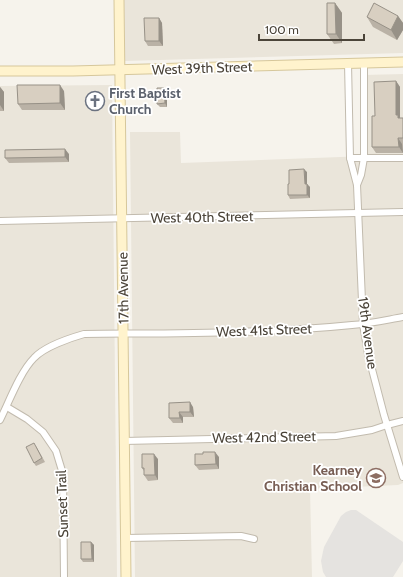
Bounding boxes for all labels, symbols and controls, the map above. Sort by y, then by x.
scale bar [259,16,364,42]
text: 100 m [265,22,299,37]
street label: West 39th Street [151,57,253,79]
place label: First Baptist Church [109,84,181,118]
church icon: First Baptist Church [84,90,106,112]
street label: West 40th Street [150,207,254,227]
street label: 17th Avenue [113,252,133,324]
street label: 19th Avenue [354,296,382,370]
street label: West 41st Street [216,319,312,341]
street label: West 42nd Street [212,427,316,447]
place label: Kearney Christian School [264,461,362,495]
school or university icon: Kearney Christian School [365,467,387,489]
street label: Sunset Trail [52,469,72,538]

